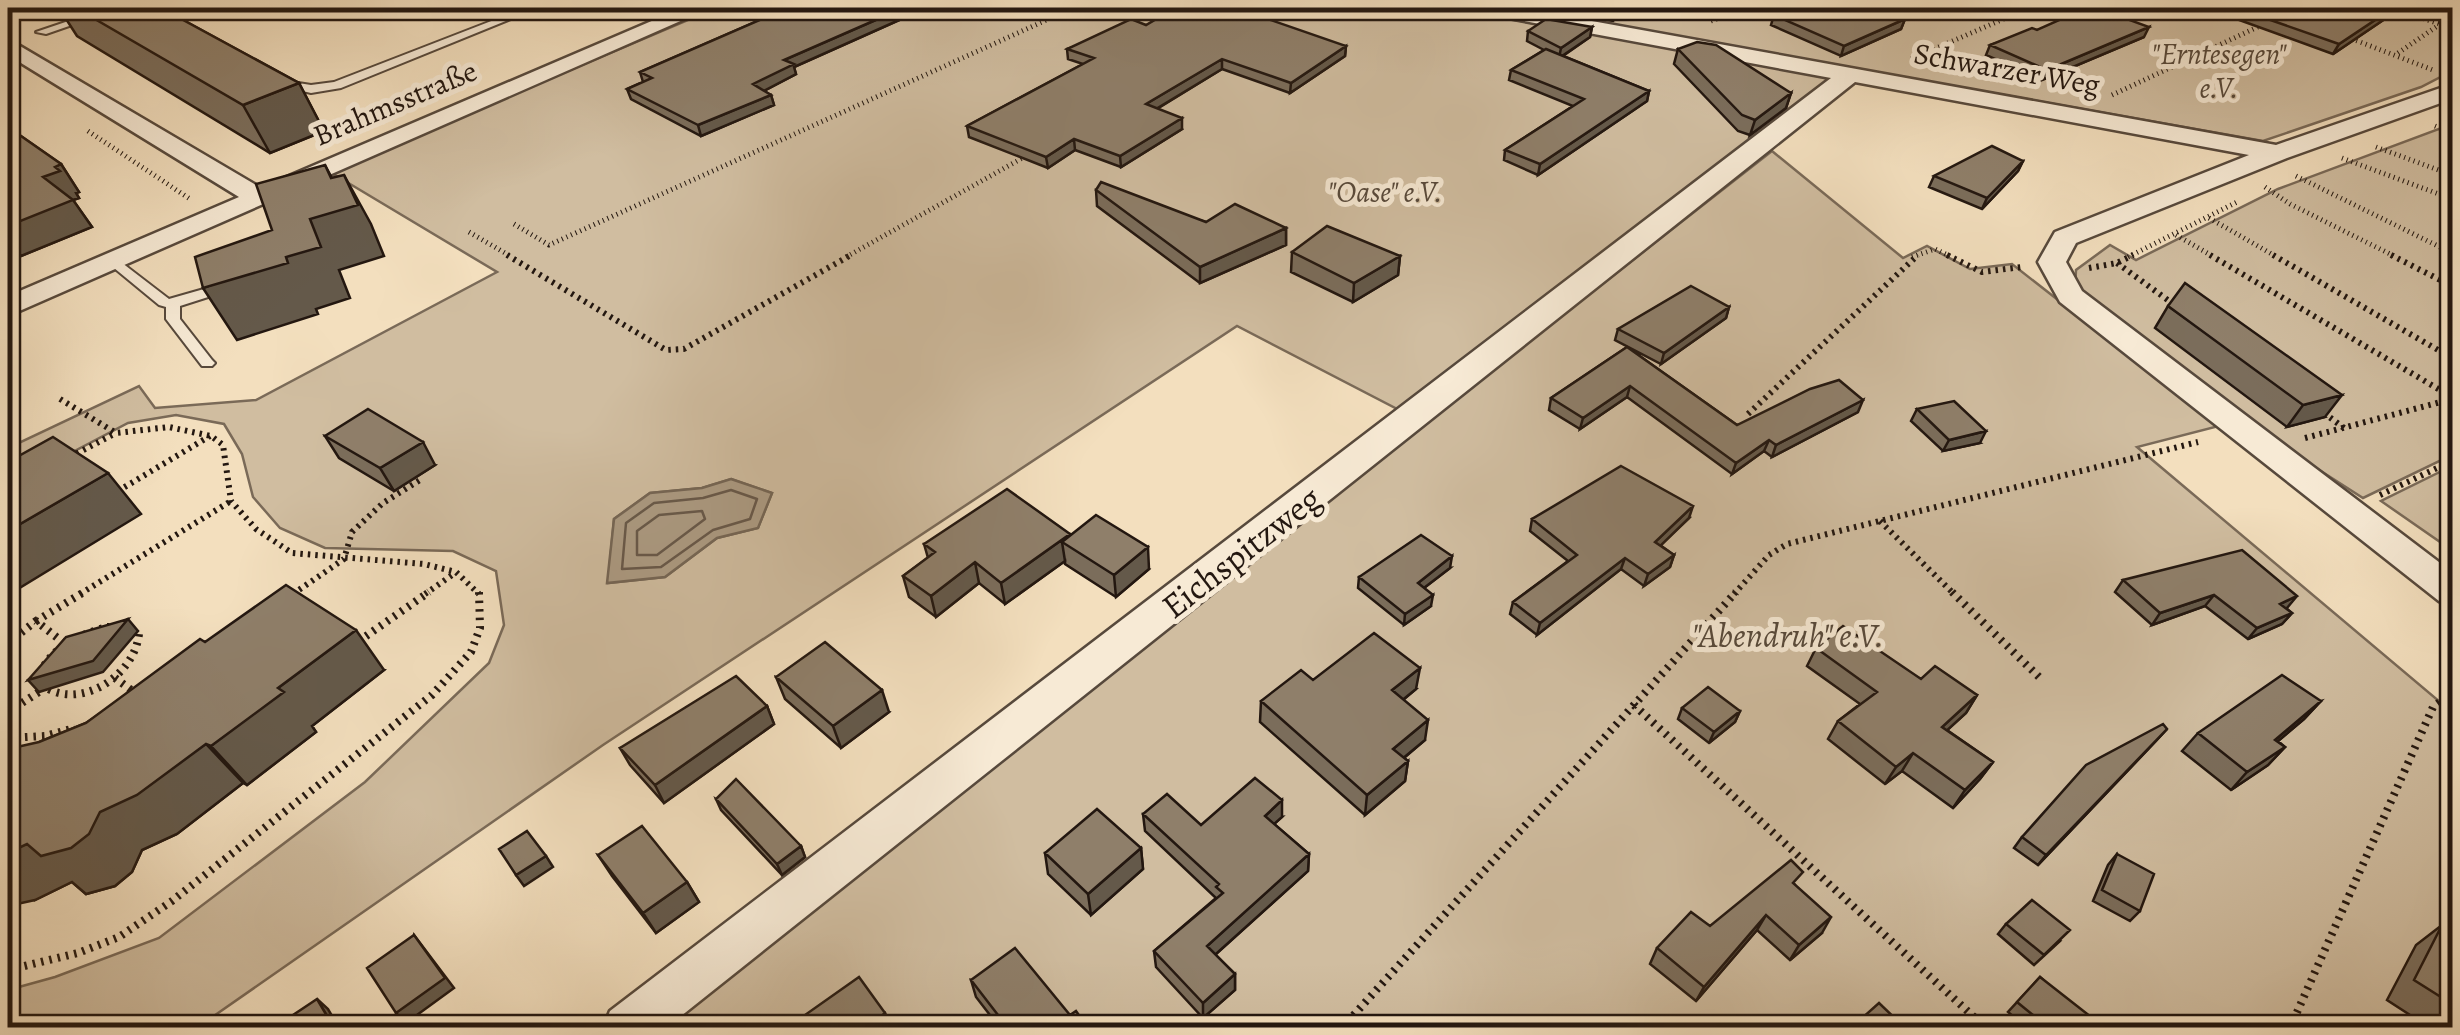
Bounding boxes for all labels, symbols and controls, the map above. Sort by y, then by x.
street label: Schwarzer Weg [1911,33,2103,105]
park label: "Erntesegen" e.V. [2151,34,2288,108]
street label: Brahmsstraße [307,51,483,155]
park label: "Oase" e.V. [1327,172,1443,212]
street label: Eichspitzweg [1151,474,1331,629]
park label: "Abendruh" e.V. [1692,611,1884,659]

